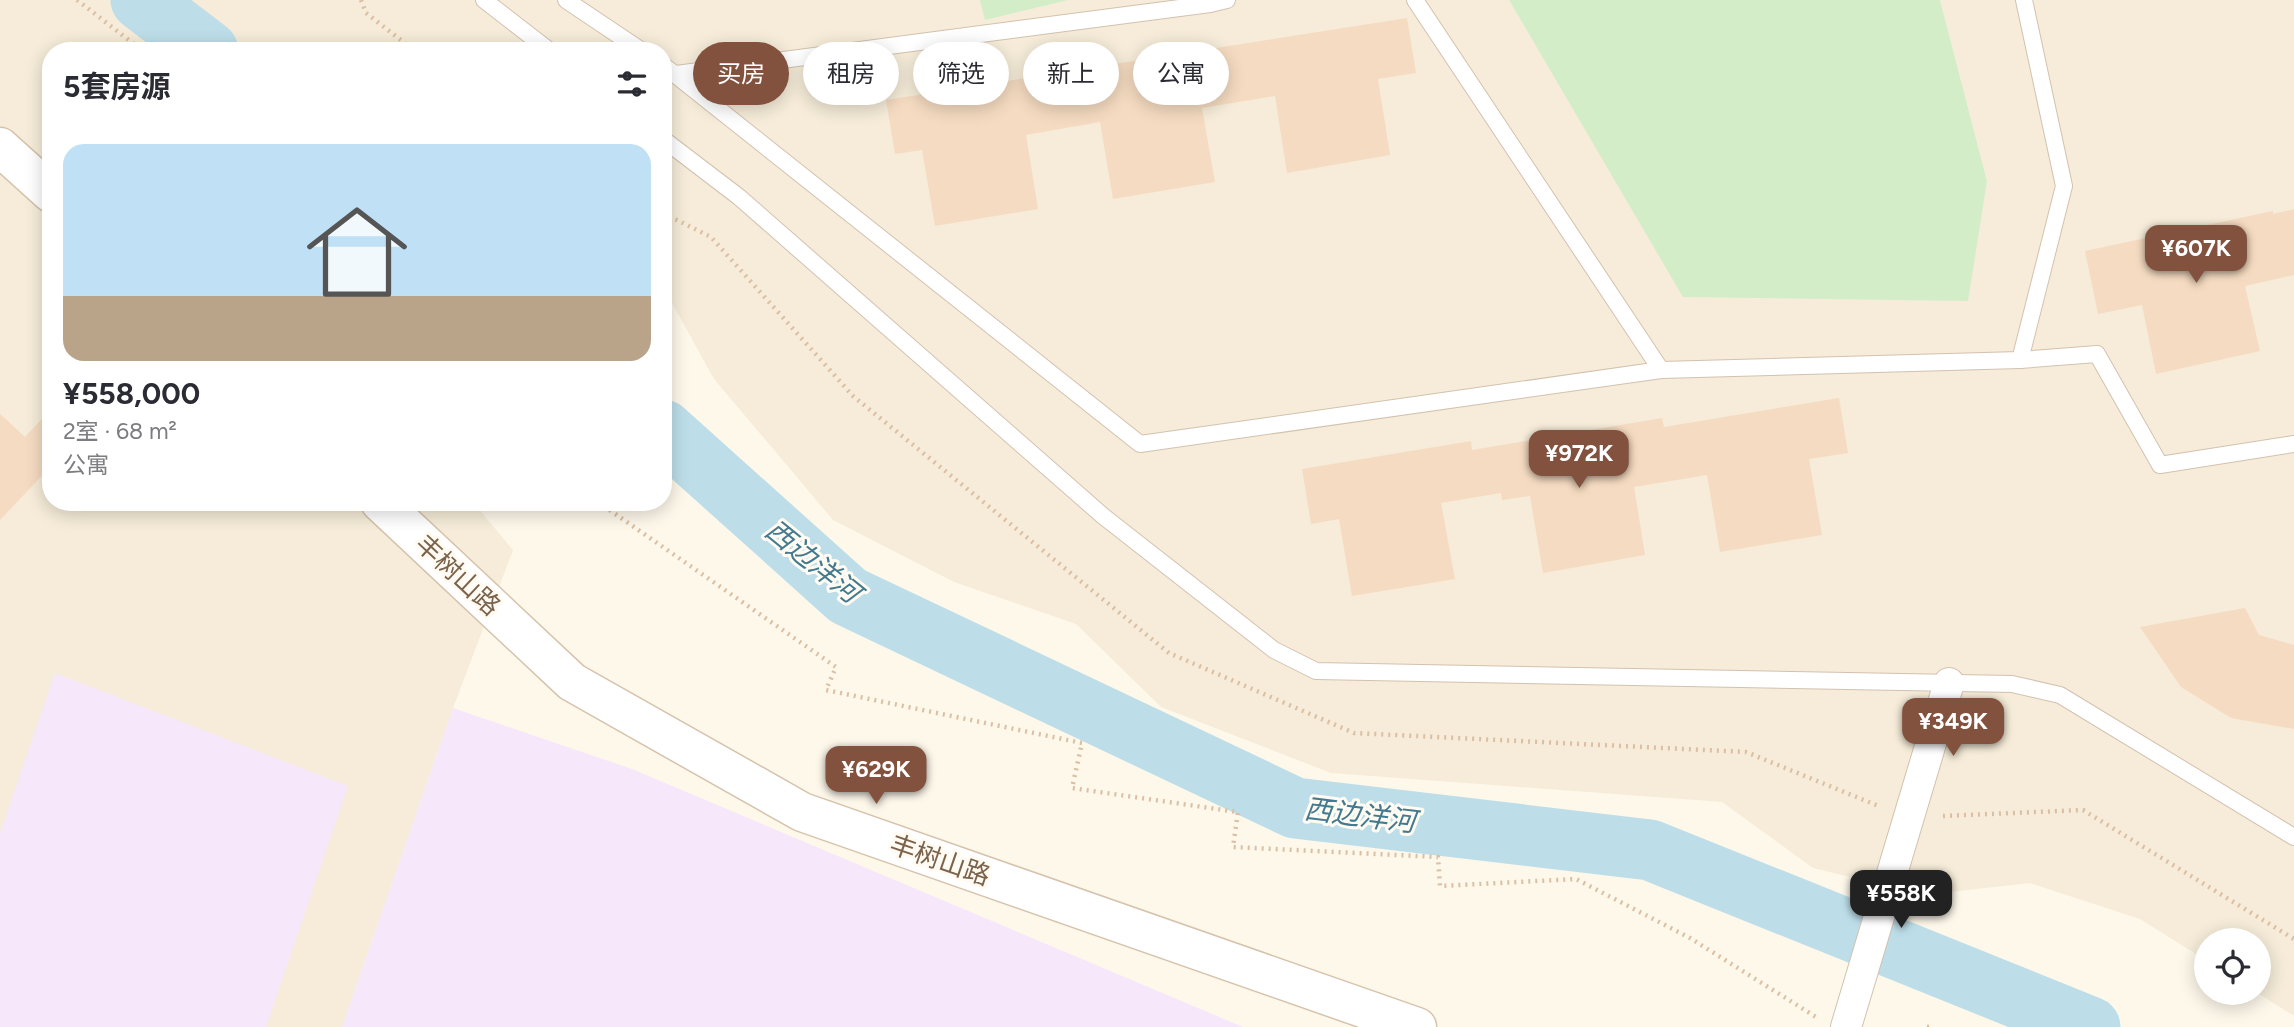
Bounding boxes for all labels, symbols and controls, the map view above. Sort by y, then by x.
chip: 买房 [693,42,789,105]
chip: 租房 [803,42,899,105]
chip: 筛选 [913,42,1009,105]
chip: 新上 [1023,42,1119,105]
chip: 公寓 [1133,42,1229,105]
icon: filters [613,65,651,103]
text: 5套房源 [63,68,170,105]
icon: home [294,189,420,315]
pin: ¥607K [2147,226,2245,285]
text: ¥607K [2161,234,2231,262]
text: ¥558,000 [63,375,200,412]
text: 2室 · 68 m² [63,417,177,445]
pin: ¥972K [1530,430,1628,490]
text: ¥972K [1545,439,1613,467]
text: 公寓 [63,451,109,479]
water label: 西边洋河 [759,513,871,613]
street label: 丰树山路 [409,528,507,622]
pin: ¥349K [1904,698,2002,758]
text: ¥349K [1918,707,1988,735]
pin: ¥629K [827,746,925,806]
text: ¥629K [841,755,911,783]
water label: 西边洋河 [1302,791,1423,839]
street label: 丰树山路 [886,828,994,892]
pin: ¥558K [1852,870,1950,930]
text: ¥558K [1866,879,1936,907]
map controls [2194,928,2271,1005]
button: locate [2194,928,2271,1005]

